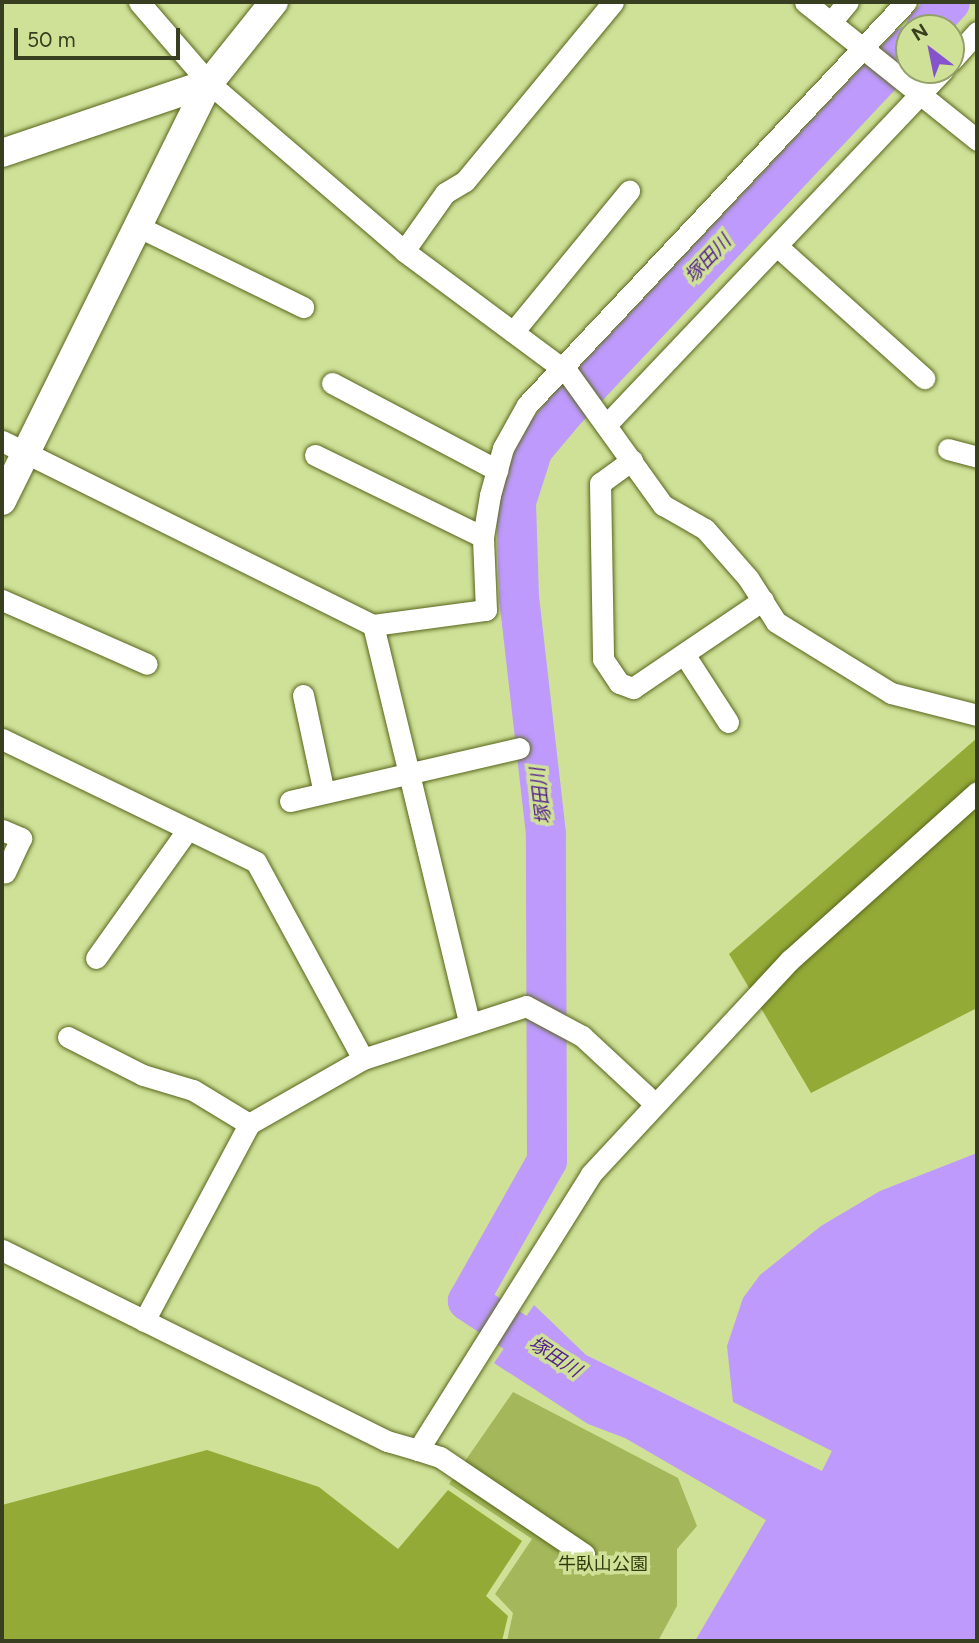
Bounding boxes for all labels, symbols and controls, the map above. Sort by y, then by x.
scale bar [18,14,184,58]
north arrow [895,14,965,84]
text: N [907,19,932,46]
text: 50 m [27,27,76,52]
water label: 塚田川 [680,230,736,288]
water label: 塚田川 [526,766,556,826]
water label: 塚田川 [525,1332,585,1382]
park label: 牛臥山公園 [558,1553,648,1575]

